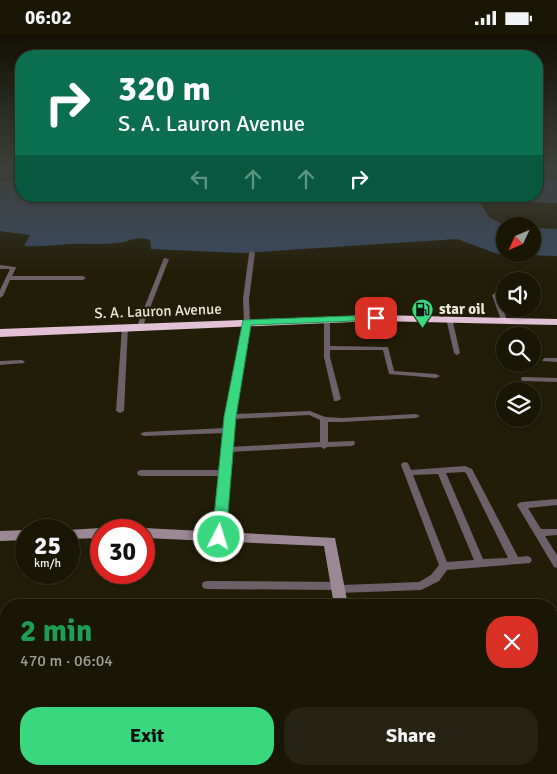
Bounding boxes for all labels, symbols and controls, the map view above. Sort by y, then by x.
text: 06:02 [25,6,72,30]
text: 320 m [118,67,211,110]
icon: right [35,70,100,135]
text: S. A. Lauron Avenue [118,110,305,137]
icon: left [186,165,214,193]
icon: ahead [239,165,267,193]
icon: ahead [292,165,320,193]
icon: right [345,165,373,193]
north arrow [496,217,541,263]
map controls [496,217,541,427]
button: sound [496,272,541,317]
pin [355,297,397,339]
fuel station icon: star oil [411,297,435,328]
street label: S. A. Lauron Avenue [94,300,222,322]
place label: star oil [439,300,486,318]
icon: arrive [362,304,390,332]
button: search [496,327,541,372]
button: layers [496,382,541,427]
position arrow [192,510,244,562]
speed limit sign: 30 [90,519,155,584]
text: 25 [34,530,61,561]
text: km/h [34,556,61,571]
text: 2 min [20,613,92,650]
button: close [486,616,538,668]
text: 470 m · 06:04 [20,651,113,671]
button: Exit [20,707,274,765]
button: Share [284,707,538,765]

